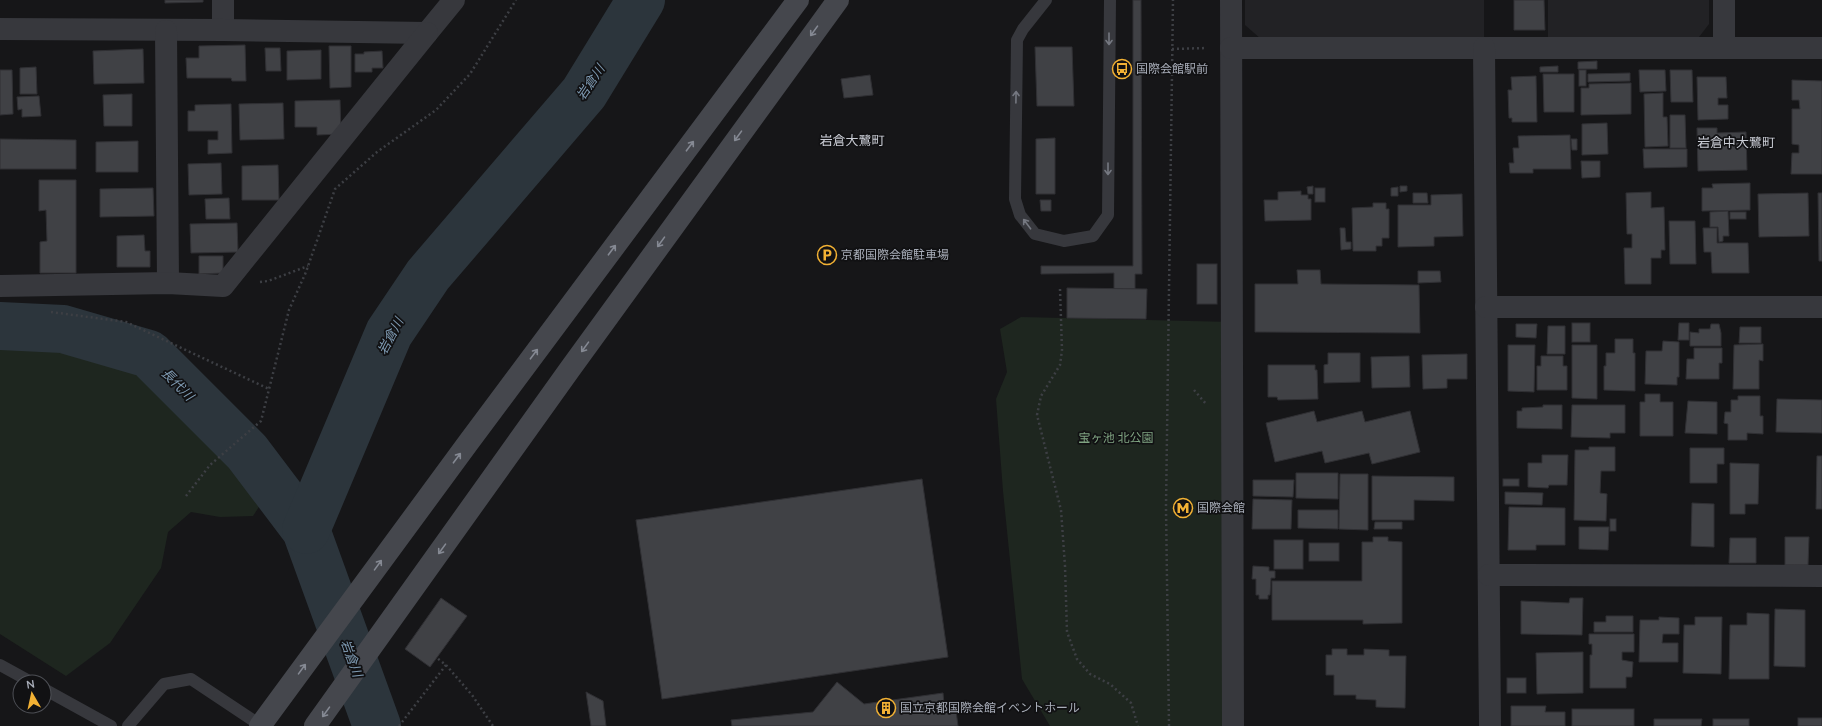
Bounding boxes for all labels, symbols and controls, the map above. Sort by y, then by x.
one-way arrow [810,26,819,37]
one-way arrow [1105,32,1113,45]
bus stop icon: 国際会館駅前 [1111,58,1133,80]
water label: 岩倉川 [572,60,609,103]
place label: 国際会館駅前 [1136,61,1208,76]
one-way arrow [1013,91,1020,104]
one-way arrow [734,131,742,142]
district label: 岩倉大鷺町 [819,132,885,148]
district label: 岩倉中大鷺町 [1697,134,1775,150]
one-way arrow [686,140,694,151]
one-way arrow [1104,162,1112,175]
one-way arrow [1023,218,1031,229]
one-way arrow [657,236,666,247]
one-way arrow [608,244,616,255]
parking icon: 京都国際会館駐車場 [816,244,838,266]
place label: 京都国際会館駐車場 [841,247,949,262]
water label: 岩倉川 [374,313,407,357]
one-way arrow [581,341,589,352]
one-way arrow [530,349,539,360]
water label: 長代川 [159,365,199,405]
park label: 宝ヶ池 北公園 [1078,430,1154,445]
one-way arrow [452,453,461,464]
metro station icon: 国際会館 [1172,497,1194,519]
place label: 国際会館 [1197,500,1245,515]
one-way arrow [438,543,446,554]
one-way arrow [374,559,383,570]
water label: 岩倉川 [338,637,367,681]
one-way arrow [298,664,306,675]
north arrow [12,674,52,714]
text: N [25,677,36,692]
building icon: 国立京都国際会館イベントホール [875,697,897,719]
place label: 国立京都国際会館イベントホール [900,700,1080,715]
one-way arrow [322,706,330,717]

